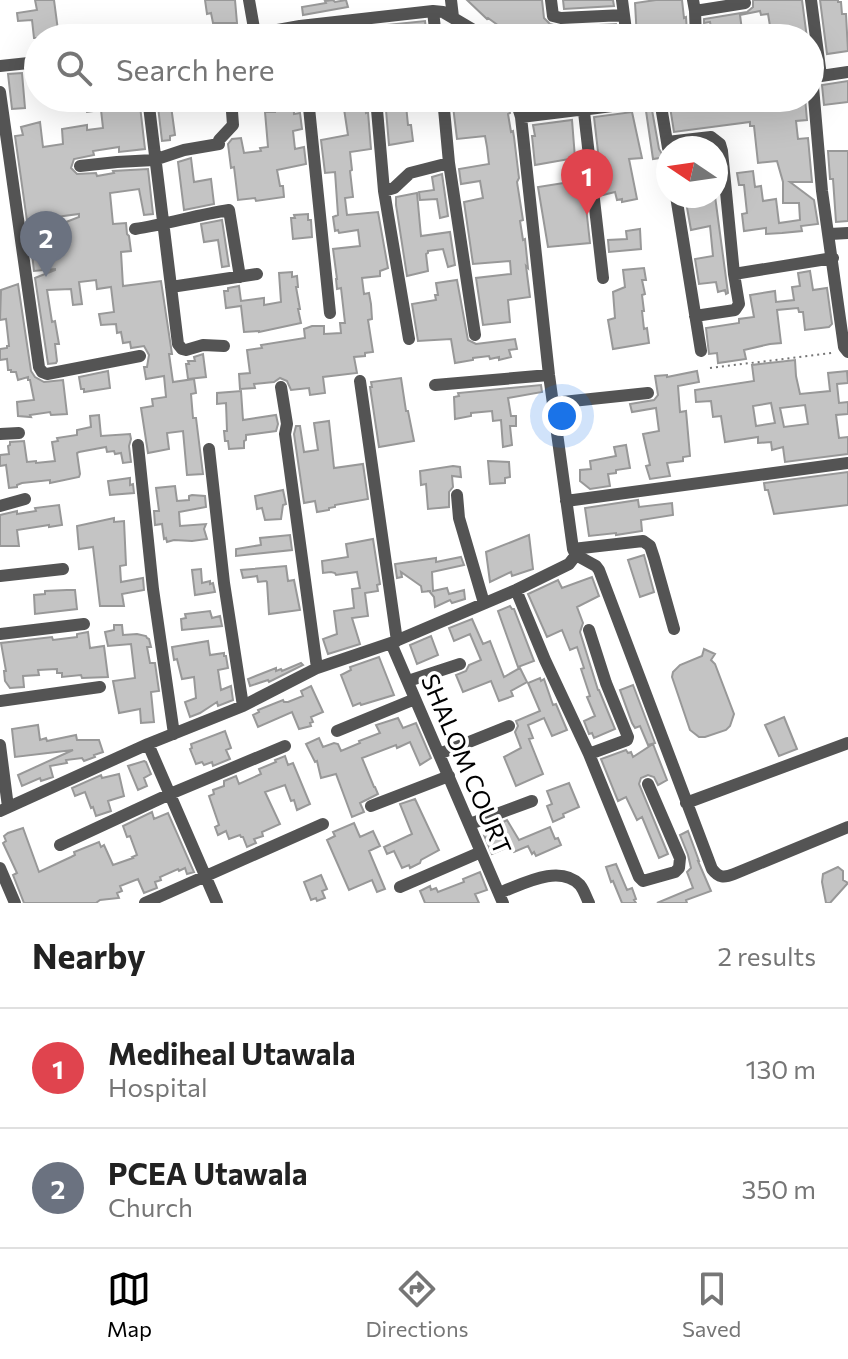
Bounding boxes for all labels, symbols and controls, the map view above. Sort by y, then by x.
search box [24,24,824,112]
icon: search [52,46,96,90]
text: Search here [116,50,275,87]
north arrow [656,136,728,208]
pin: 1 [561,149,613,215]
pin: 2 [20,211,72,277]
your location [542,396,582,436]
street label: SHALOM COURT [416,669,518,859]
text: Nearby [32,934,146,976]
text: 2 results [718,940,816,971]
text: Mediheal Utawala [108,1034,356,1071]
text: 1 [52,1053,64,1084]
text: 130 m [745,1053,816,1084]
text: Hospital [108,1071,208,1102]
text: PCEA Utawala [108,1154,308,1191]
text: 2 [51,1173,65,1204]
text: 350 m [742,1173,816,1204]
text: Church [108,1191,193,1222]
tab: Map [107,1267,152,1342]
tab: Directions [365,1267,469,1342]
tab: Saved [682,1267,741,1342]

